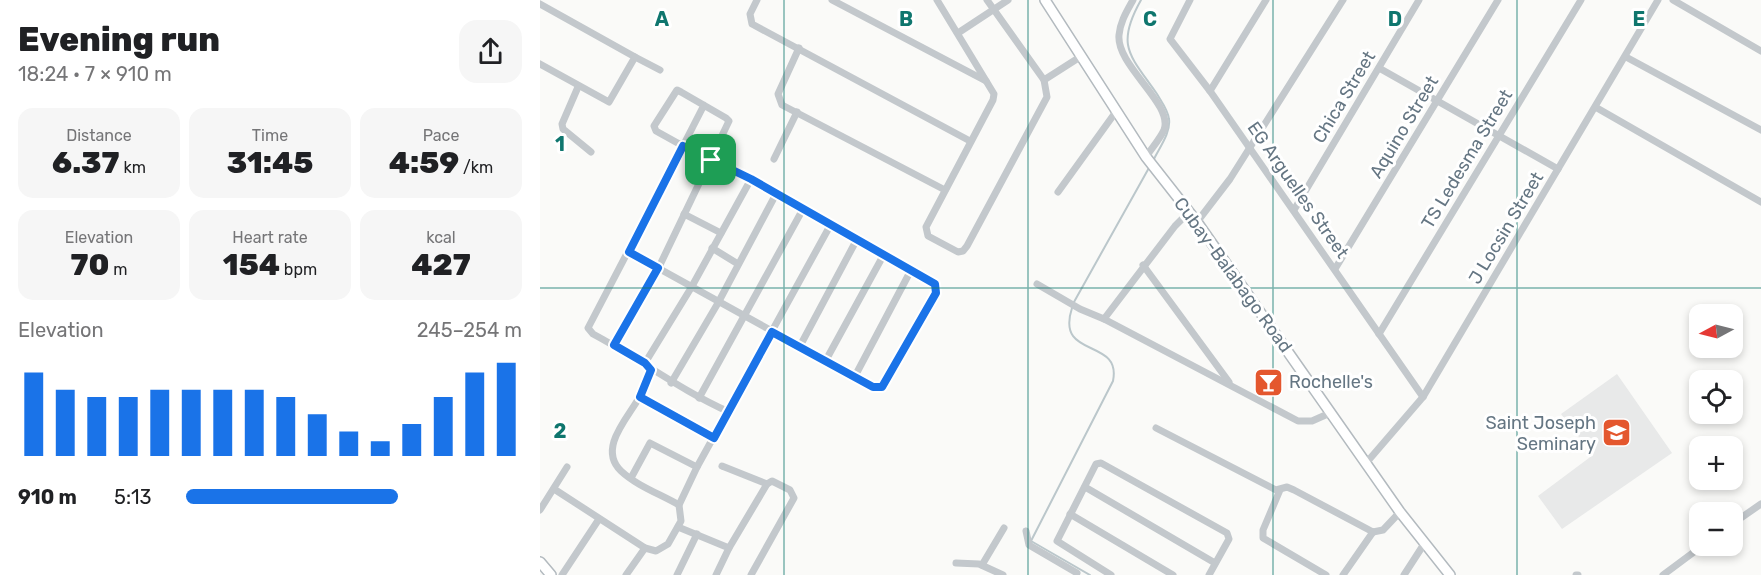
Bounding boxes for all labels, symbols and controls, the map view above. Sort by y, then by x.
text: A [655,7,670,31]
text: B [899,7,913,31]
text: C [1143,7,1157,31]
text: D [1388,7,1402,31]
text: E [1633,7,1645,31]
text: Evening run [18,20,220,59]
button: share [459,20,522,83]
street label: Chica Street [1308,47,1380,147]
text: 18:24 · 7 × 910 m [18,62,172,86]
street label: Aquino Street [1365,72,1443,182]
street label: TS Ledesma Street [1417,85,1517,233]
street label: EG Arguelles Street [1243,117,1353,263]
text: Distance [66,126,132,145]
text: Time [252,126,288,145]
text: Pace [423,126,459,145]
text: 1 [555,132,565,156]
pin [685,134,736,185]
icon: arrive [694,143,727,176]
text: 6.37 [52,145,120,181]
text: 31:45 [227,145,313,181]
text: 4:59 [389,145,459,181]
text: km [120,158,146,177]
text: /km [459,158,493,177]
street label: J Locsin Street [1464,168,1548,288]
street label: Cubay-Balabago Road [1169,193,1297,357]
text: Elevation [65,228,133,247]
text: Heart rate [232,228,308,247]
text: kcal [426,228,456,247]
text: 70 [70,247,109,283]
text: 154 [223,247,280,283]
text: 427 [411,247,471,283]
text: m [109,260,128,279]
text: bpm [280,260,317,279]
north arrow [1689,304,1743,358]
map controls [1689,304,1743,556]
text: Elevation [18,318,104,342]
text: 245–254 m [417,318,522,342]
bar icon: Rochelle's [1252,366,1284,398]
button: locate [1689,370,1743,424]
place label: Rochelle's [1289,371,1373,393]
place label: Saint Joseph Seminary [1486,412,1596,455]
school or university icon: Saint Joseph Seminary [1601,417,1633,449]
text: 2 [554,419,567,443]
button: + [1689,436,1743,490]
text: 910 m [18,485,77,509]
text: 5:13 [114,485,152,509]
button: − [1689,502,1743,556]

